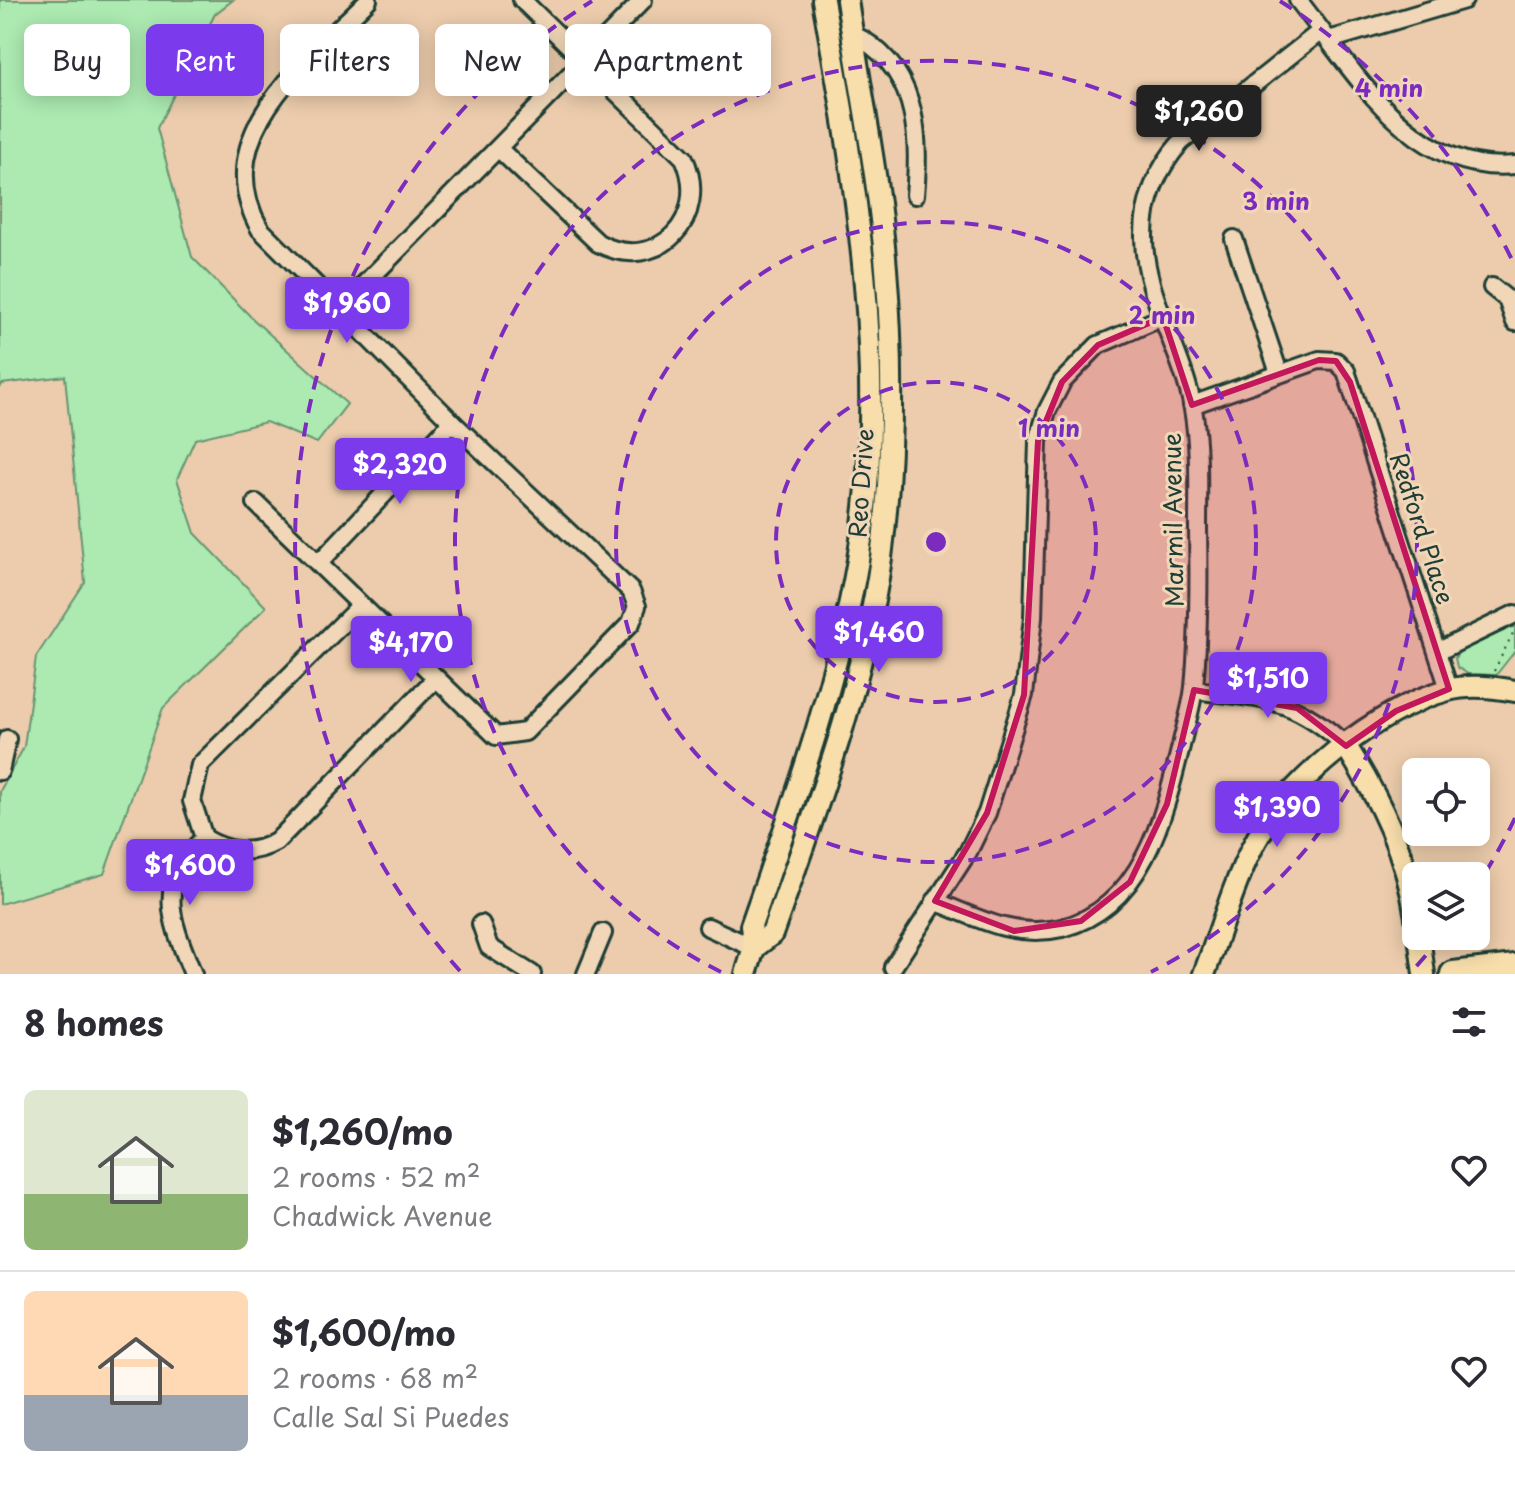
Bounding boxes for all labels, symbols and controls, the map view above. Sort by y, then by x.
chip: Buy [24,24,130,96]
chip: Rent [146,24,264,96]
chip: Filters [280,24,419,96]
chip: New [435,24,549,96]
chip: Apartment [565,24,771,96]
text: 4 min [1355,69,1423,105]
pin: $1,260 [1134,85,1264,153]
text: $1,260 [1154,91,1244,130]
text: 3 min [1242,182,1310,218]
pin: $1,960 [282,277,412,345]
text: $1,960 [303,283,391,322]
text: 2 min [1128,296,1196,332]
text: 1 min [1018,409,1080,445]
street label: Reo Drive [838,427,882,539]
street label: Marmil Avenue [1152,432,1192,608]
pin: $2,320 [335,438,465,506]
text: $2,320 [353,444,447,483]
street label: Redford Place [1382,448,1464,608]
centre of rings [922,528,950,556]
pin: $1,460 [814,606,944,674]
text: $1,460 [833,612,925,651]
pin: $4,170 [346,616,476,684]
text: $4,170 [369,622,453,661]
pin: $1,510 [1203,652,1333,720]
text: $1,510 [1227,658,1309,697]
map controls [1402,758,1490,950]
button: locate [1402,758,1490,846]
pin: $1,390 [1212,781,1342,849]
text: $1,390 [1233,787,1321,826]
pin: $1,600 [125,839,255,907]
text: $1,600 [144,845,236,884]
button: layers [1402,862,1490,950]
text: 8 homes [24,996,164,1048]
icon: filters [1447,1000,1491,1044]
text: $1,260/mo [272,1105,453,1157]
icon: home [88,1122,184,1218]
icon: heart [1447,1148,1491,1192]
text: 2 rooms · 52 m² [272,1157,480,1196]
text: Chadwick Avenue [272,1196,492,1235]
text: $1,600/mo [272,1306,455,1358]
icon: home [88,1323,184,1419]
icon: heart [1447,1349,1491,1393]
text: 2 rooms · 68 m² [272,1358,478,1397]
text: Calle Sal Si Puedes [272,1397,509,1436]

